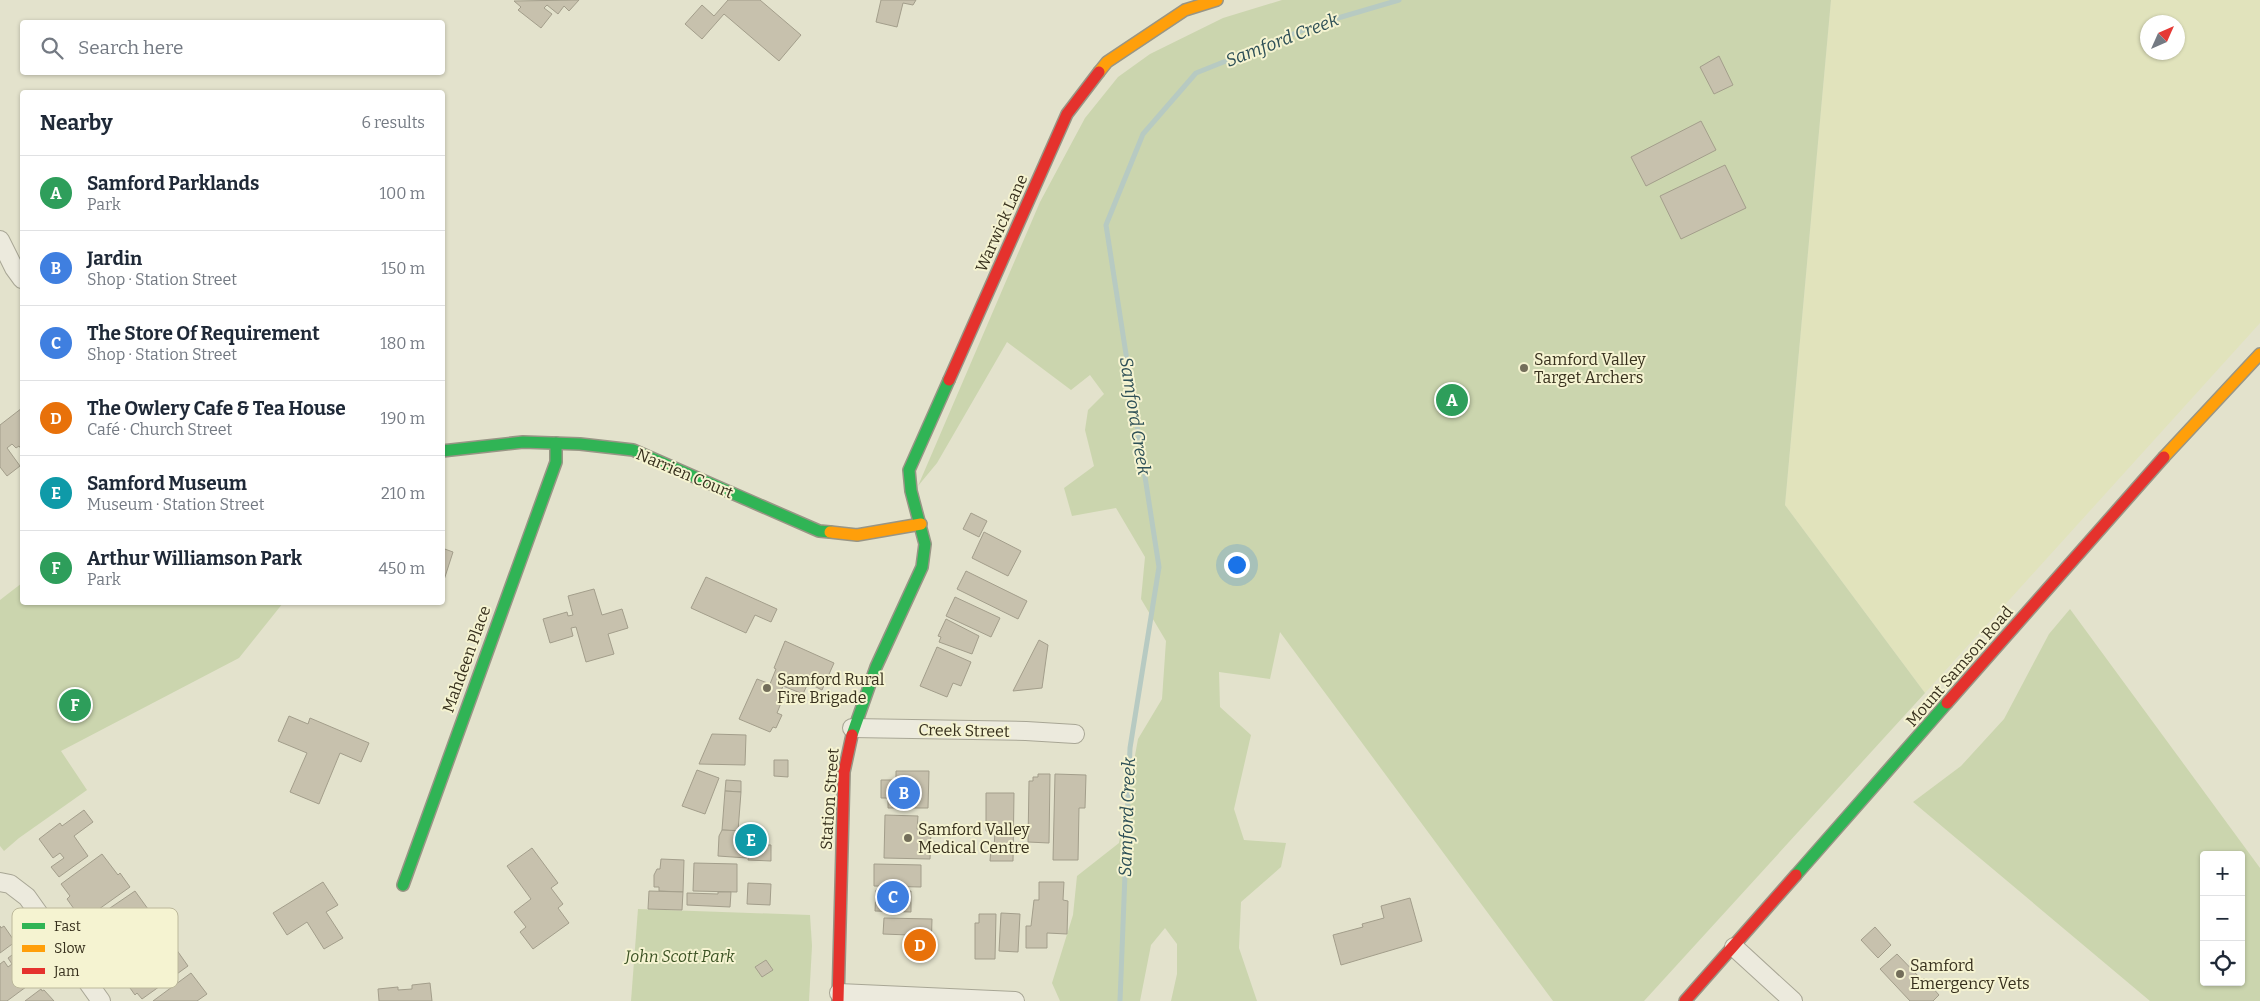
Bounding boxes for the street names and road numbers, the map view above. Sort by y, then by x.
street label: Warwick Lane [971,171,1031,275]
street label: Narrien Court [633,444,736,503]
street label: Mount Samson Road [1902,602,2017,730]
street label: Mahdeen Place [438,603,495,715]
street label: Creek Street [918,720,1010,741]
street label: Station Street [816,747,843,851]

